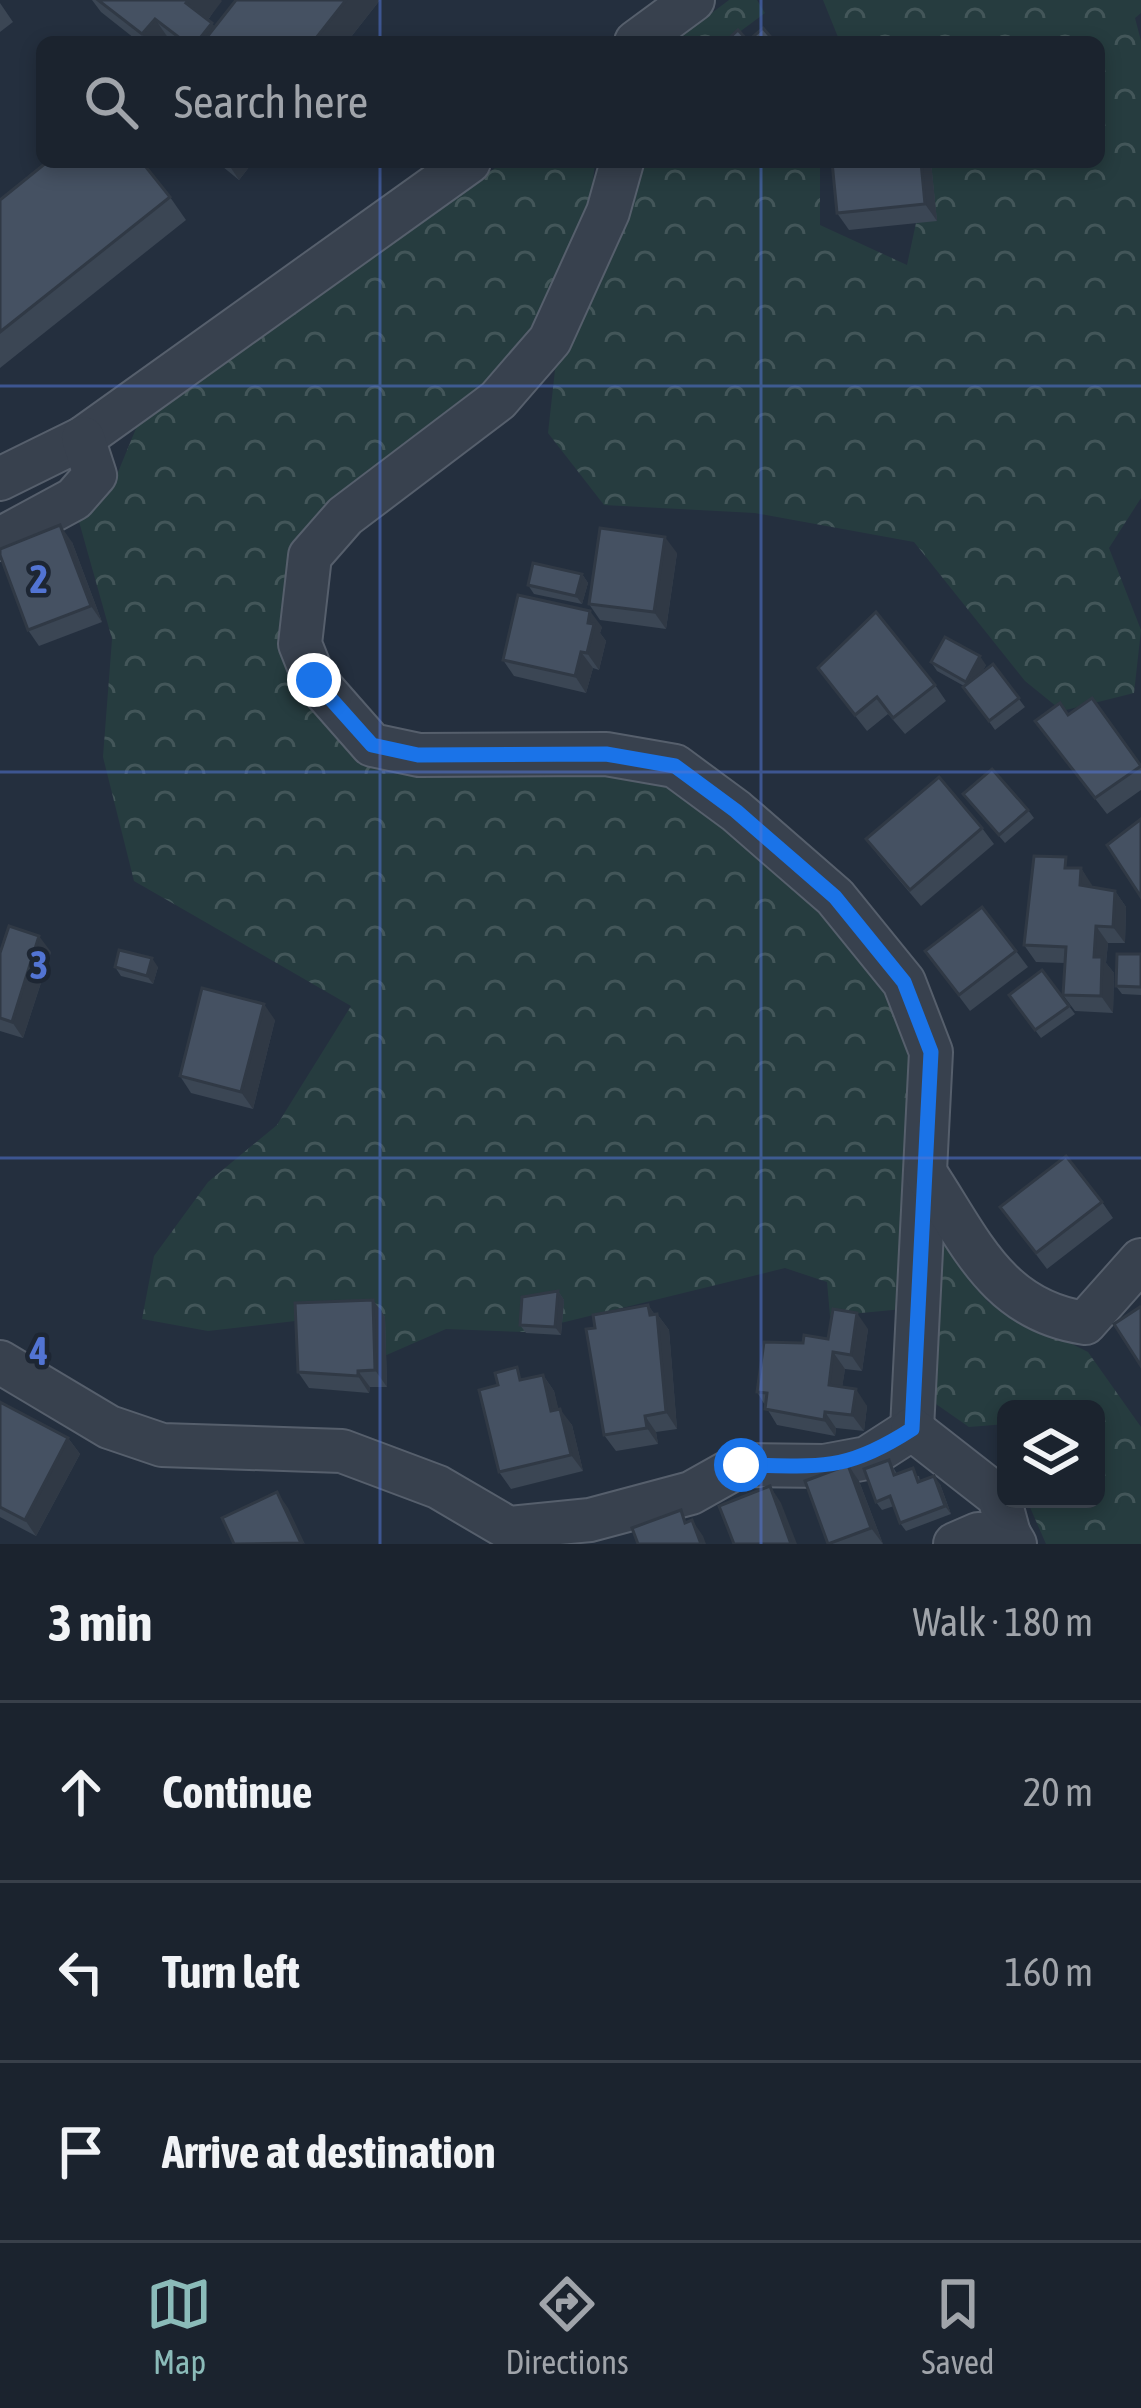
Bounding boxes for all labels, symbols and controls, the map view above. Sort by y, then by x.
search box [36,36,1105,168]
icon: search [78,69,144,135]
text: Search here [174,76,368,128]
text: 2 [30,557,48,601]
route end [287,653,341,707]
text: 3 [30,943,48,987]
text: 4 [29,1329,48,1373]
map controls [997,1400,1105,1508]
button: layers [997,1400,1105,1508]
route start [714,1438,768,1492]
text: 3 min [48,1593,152,1652]
text: Walk · 180 m [913,1600,1093,1644]
icon: ahead [48,1759,114,1825]
text: Continue [162,1766,313,1818]
text: 20 m [1023,1770,1093,1814]
icon: left [48,1939,114,2005]
text: Turn left [162,1946,300,1998]
text: 160 m [1005,1950,1093,1994]
icon: arrive [48,2119,114,2185]
text: Arrive at destination [162,2126,496,2178]
tab: Map [146,2271,212,2381]
tab: Directions [505,2271,629,2381]
tab: Saved [922,2271,994,2381]

